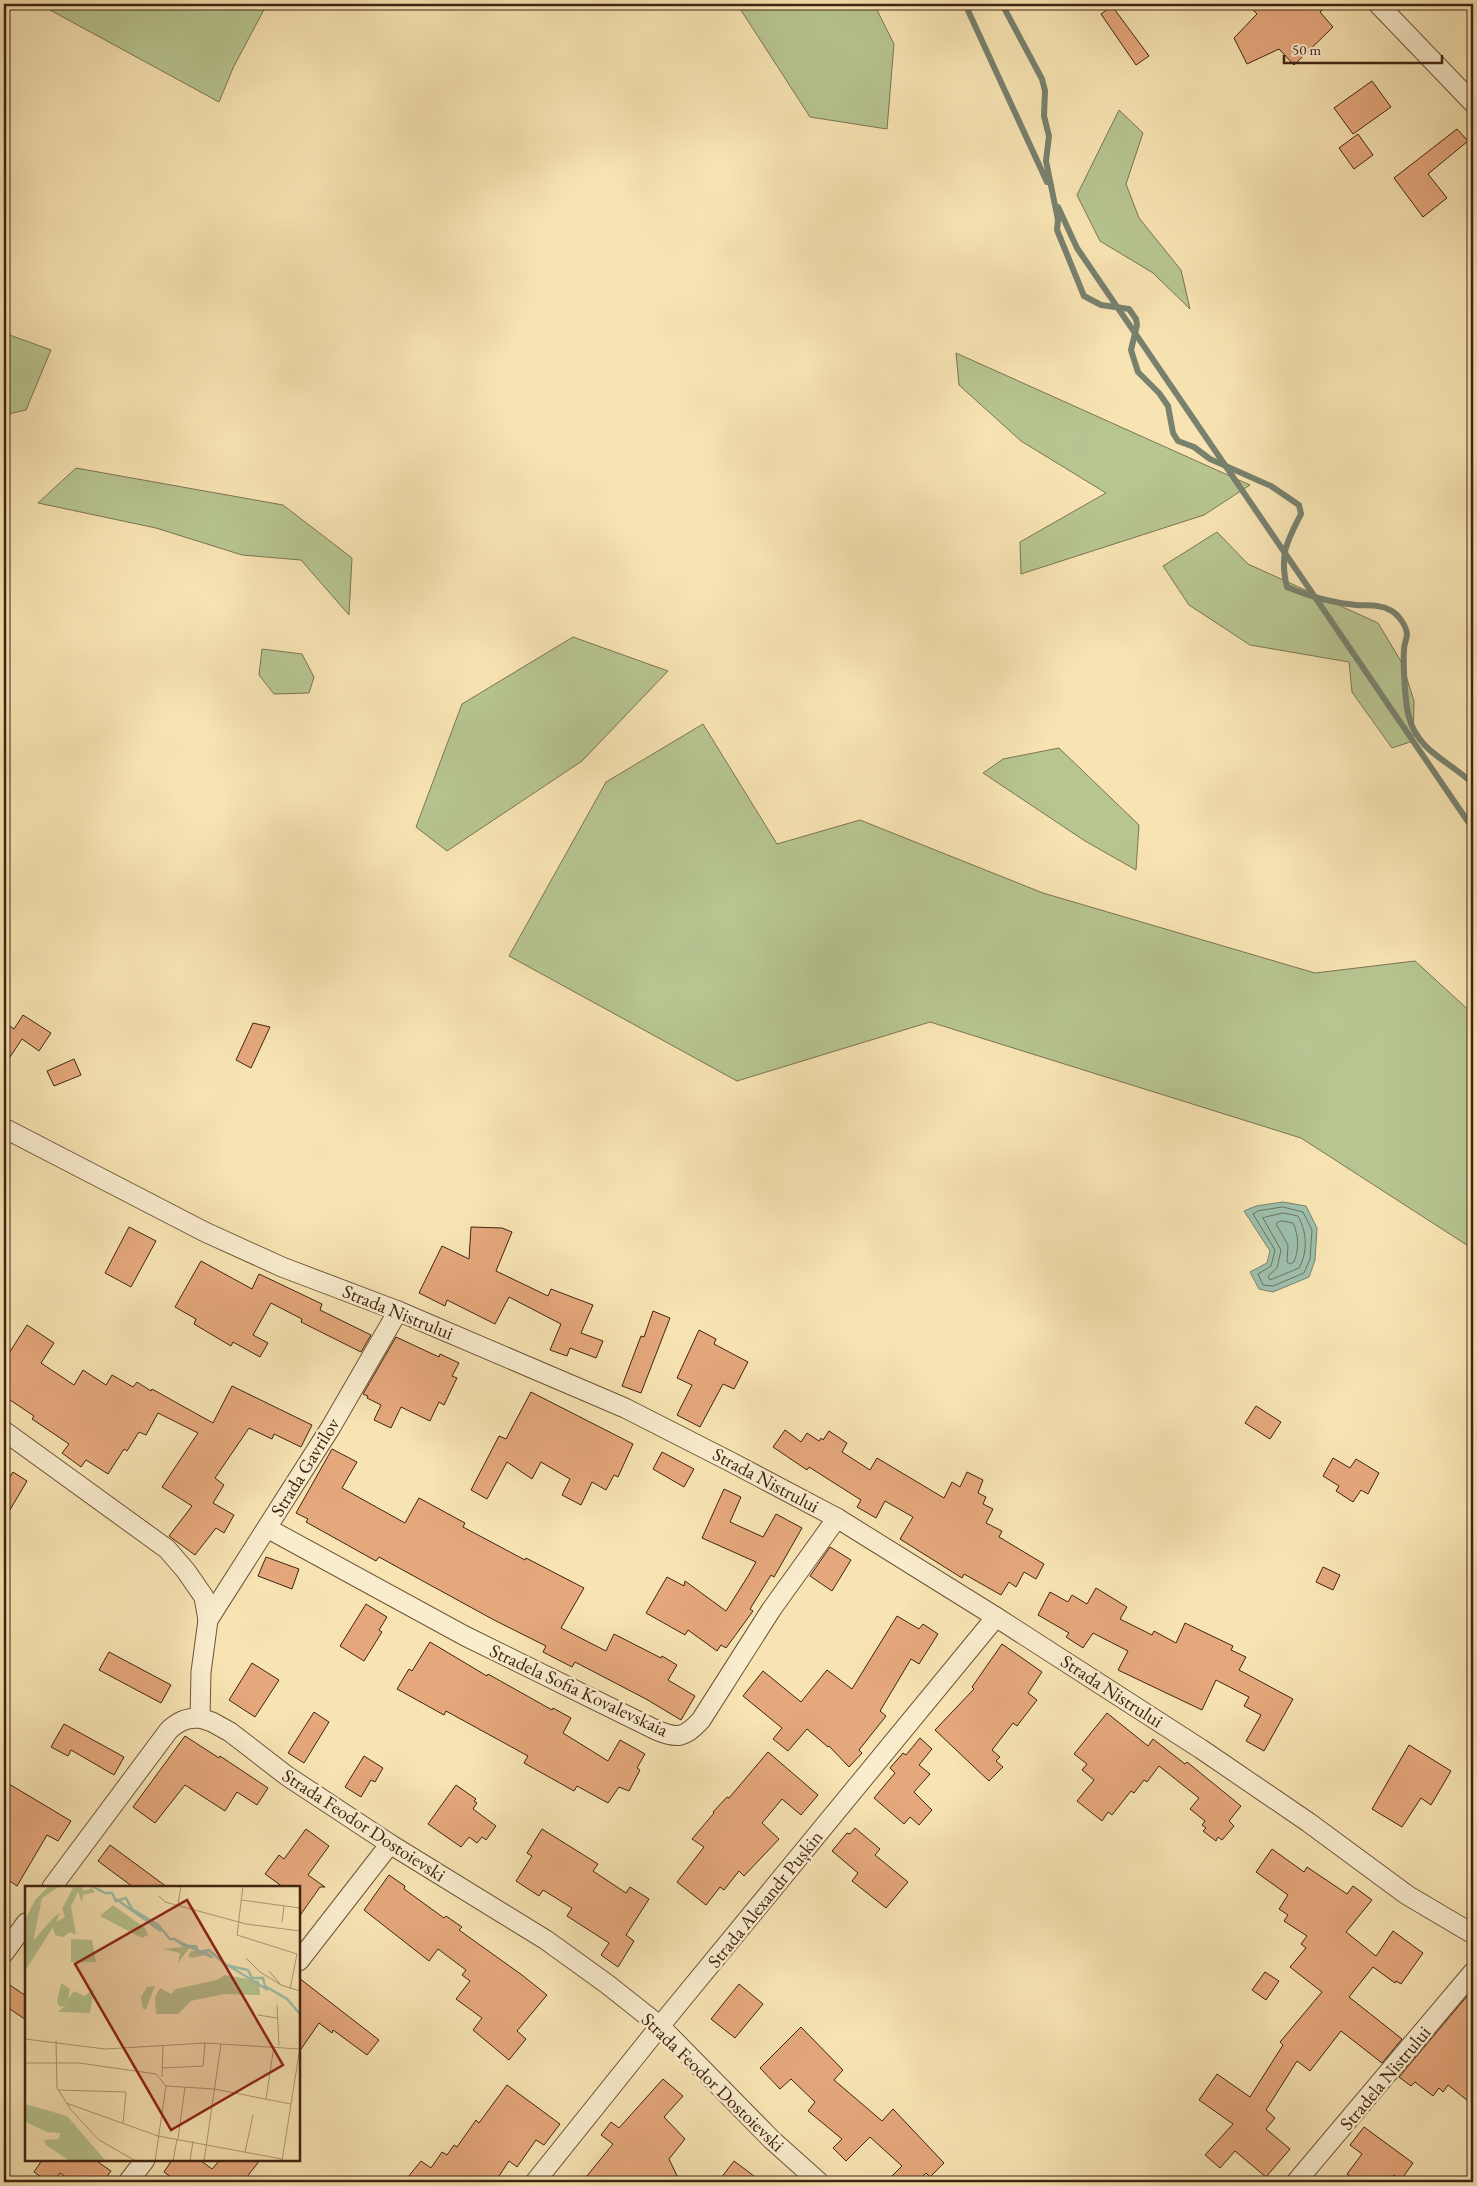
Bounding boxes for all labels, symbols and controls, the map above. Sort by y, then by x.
scale bar [1284,32,1442,64]
text: 50 m [1292,40,1321,59]
street label: Strada Nistrului [339,1278,457,1346]
street label: Strada Gavrilov [265,1412,346,1521]
street label: Strada Nistrului [708,1441,824,1519]
street label: Stradela Sofia Kovalevskaia [486,1638,673,1742]
street label: Strada Nistrului [1056,1649,1168,1734]
street label: Strada Feodor Dostoievski [278,1763,451,1887]
street label: Strada Alexandr Pușkin [702,1825,828,1973]
inset map [25,1886,300,2161]
street label: Strada Feodor Dostoievski [636,2007,790,2157]
street label: Stradela Nistrului [1334,2020,1436,2135]

